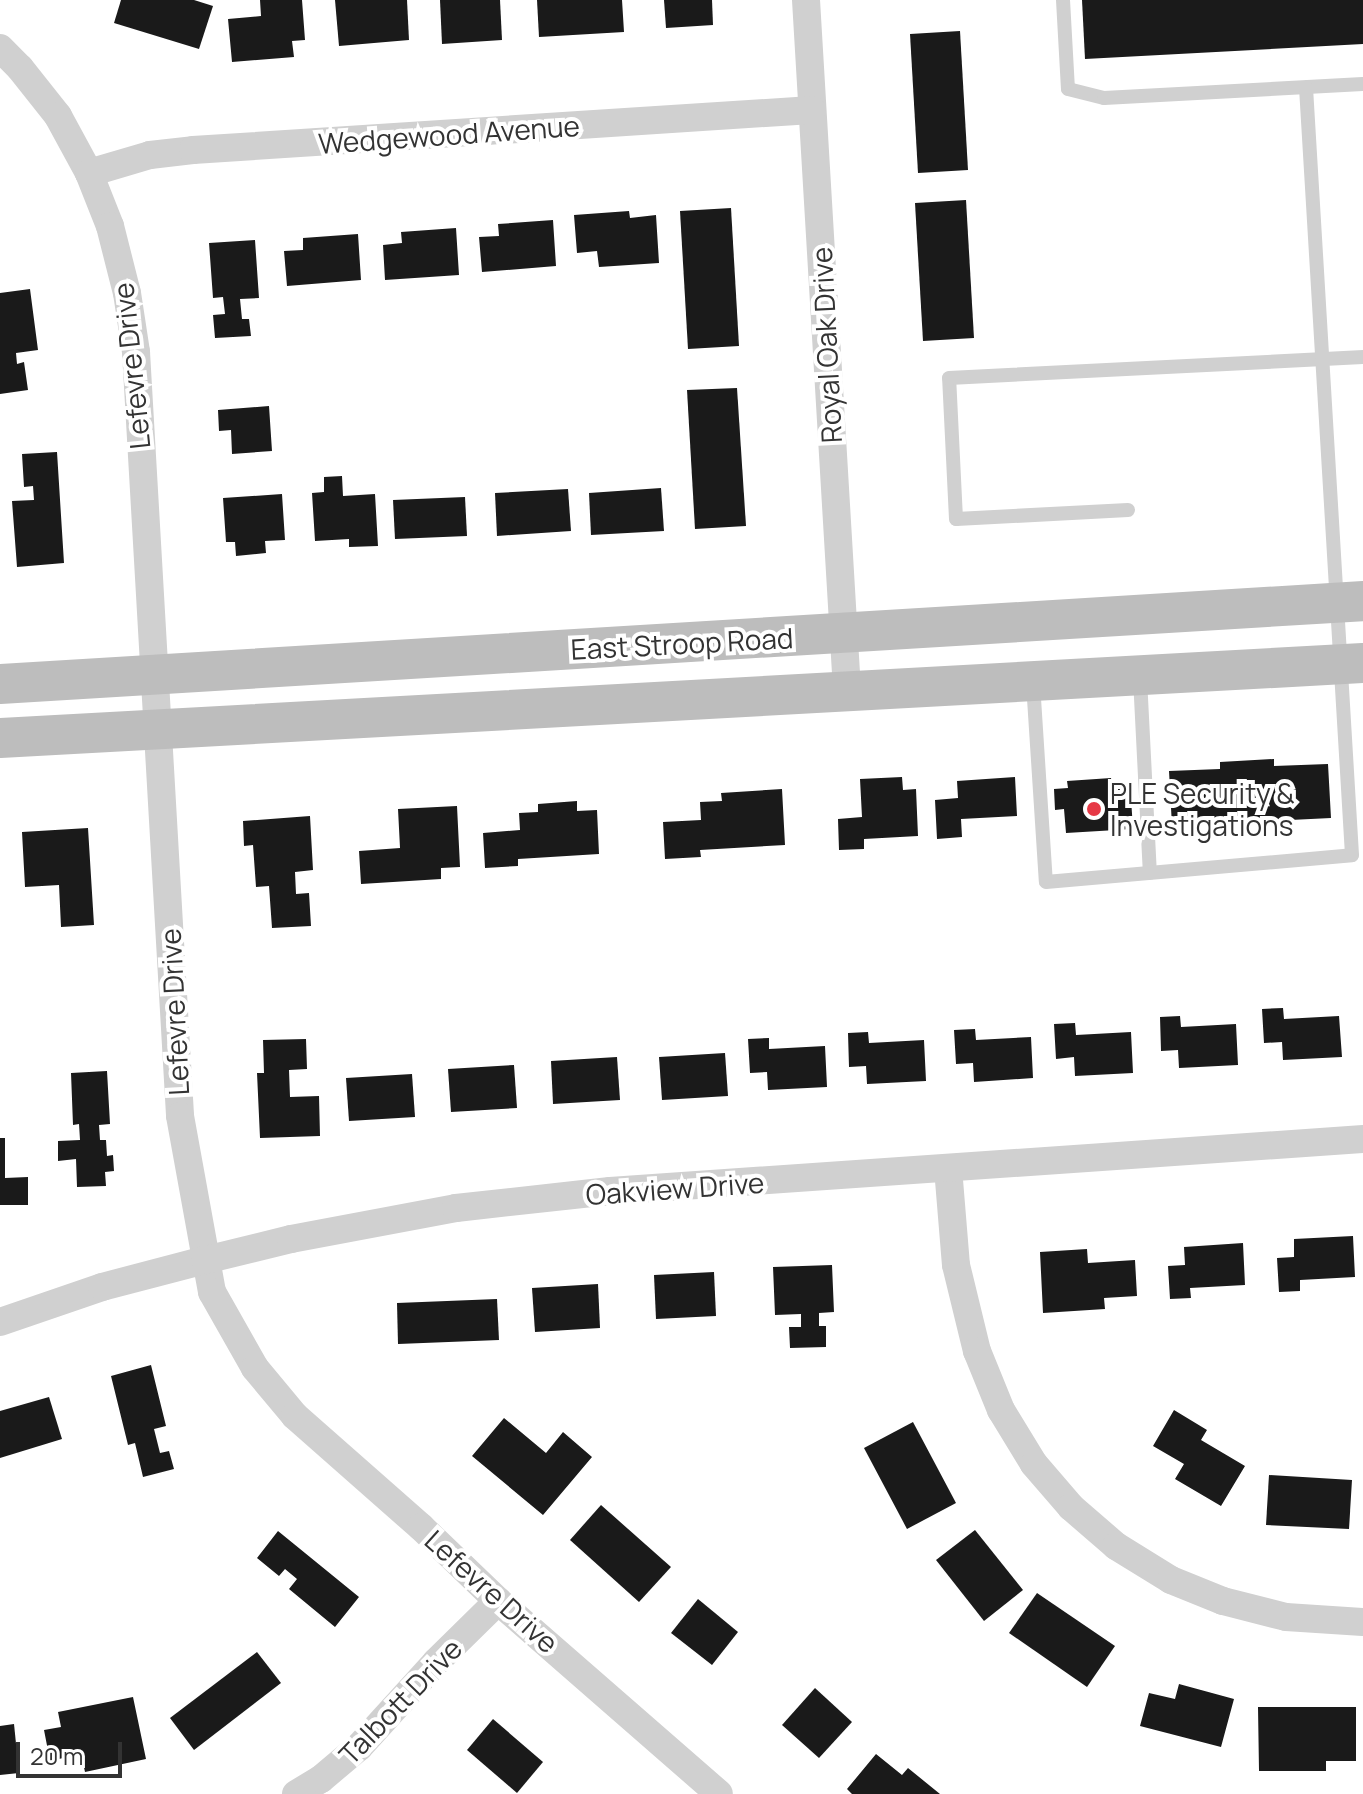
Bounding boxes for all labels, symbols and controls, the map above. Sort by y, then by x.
street label: Wedgewood Avenue [317,108,581,160]
street label: Royal Oak Drive [804,246,848,444]
street label: Lefevre Drive [106,281,156,451]
street label: East Stroop Road [570,620,794,666]
place label: PLE Security & Investigations [1110,776,1295,842]
marker: PLE Security & Investigations [1085,800,1103,818]
street label: Lefevre Drive [153,928,195,1096]
street label: Oakview Drive [585,1165,765,1211]
street label: Lefevre Drive [419,1523,565,1659]
street label: Talbott Drive [332,1631,468,1771]
scale bar [20,1726,126,1776]
text: 20 m [30,1739,83,1772]

